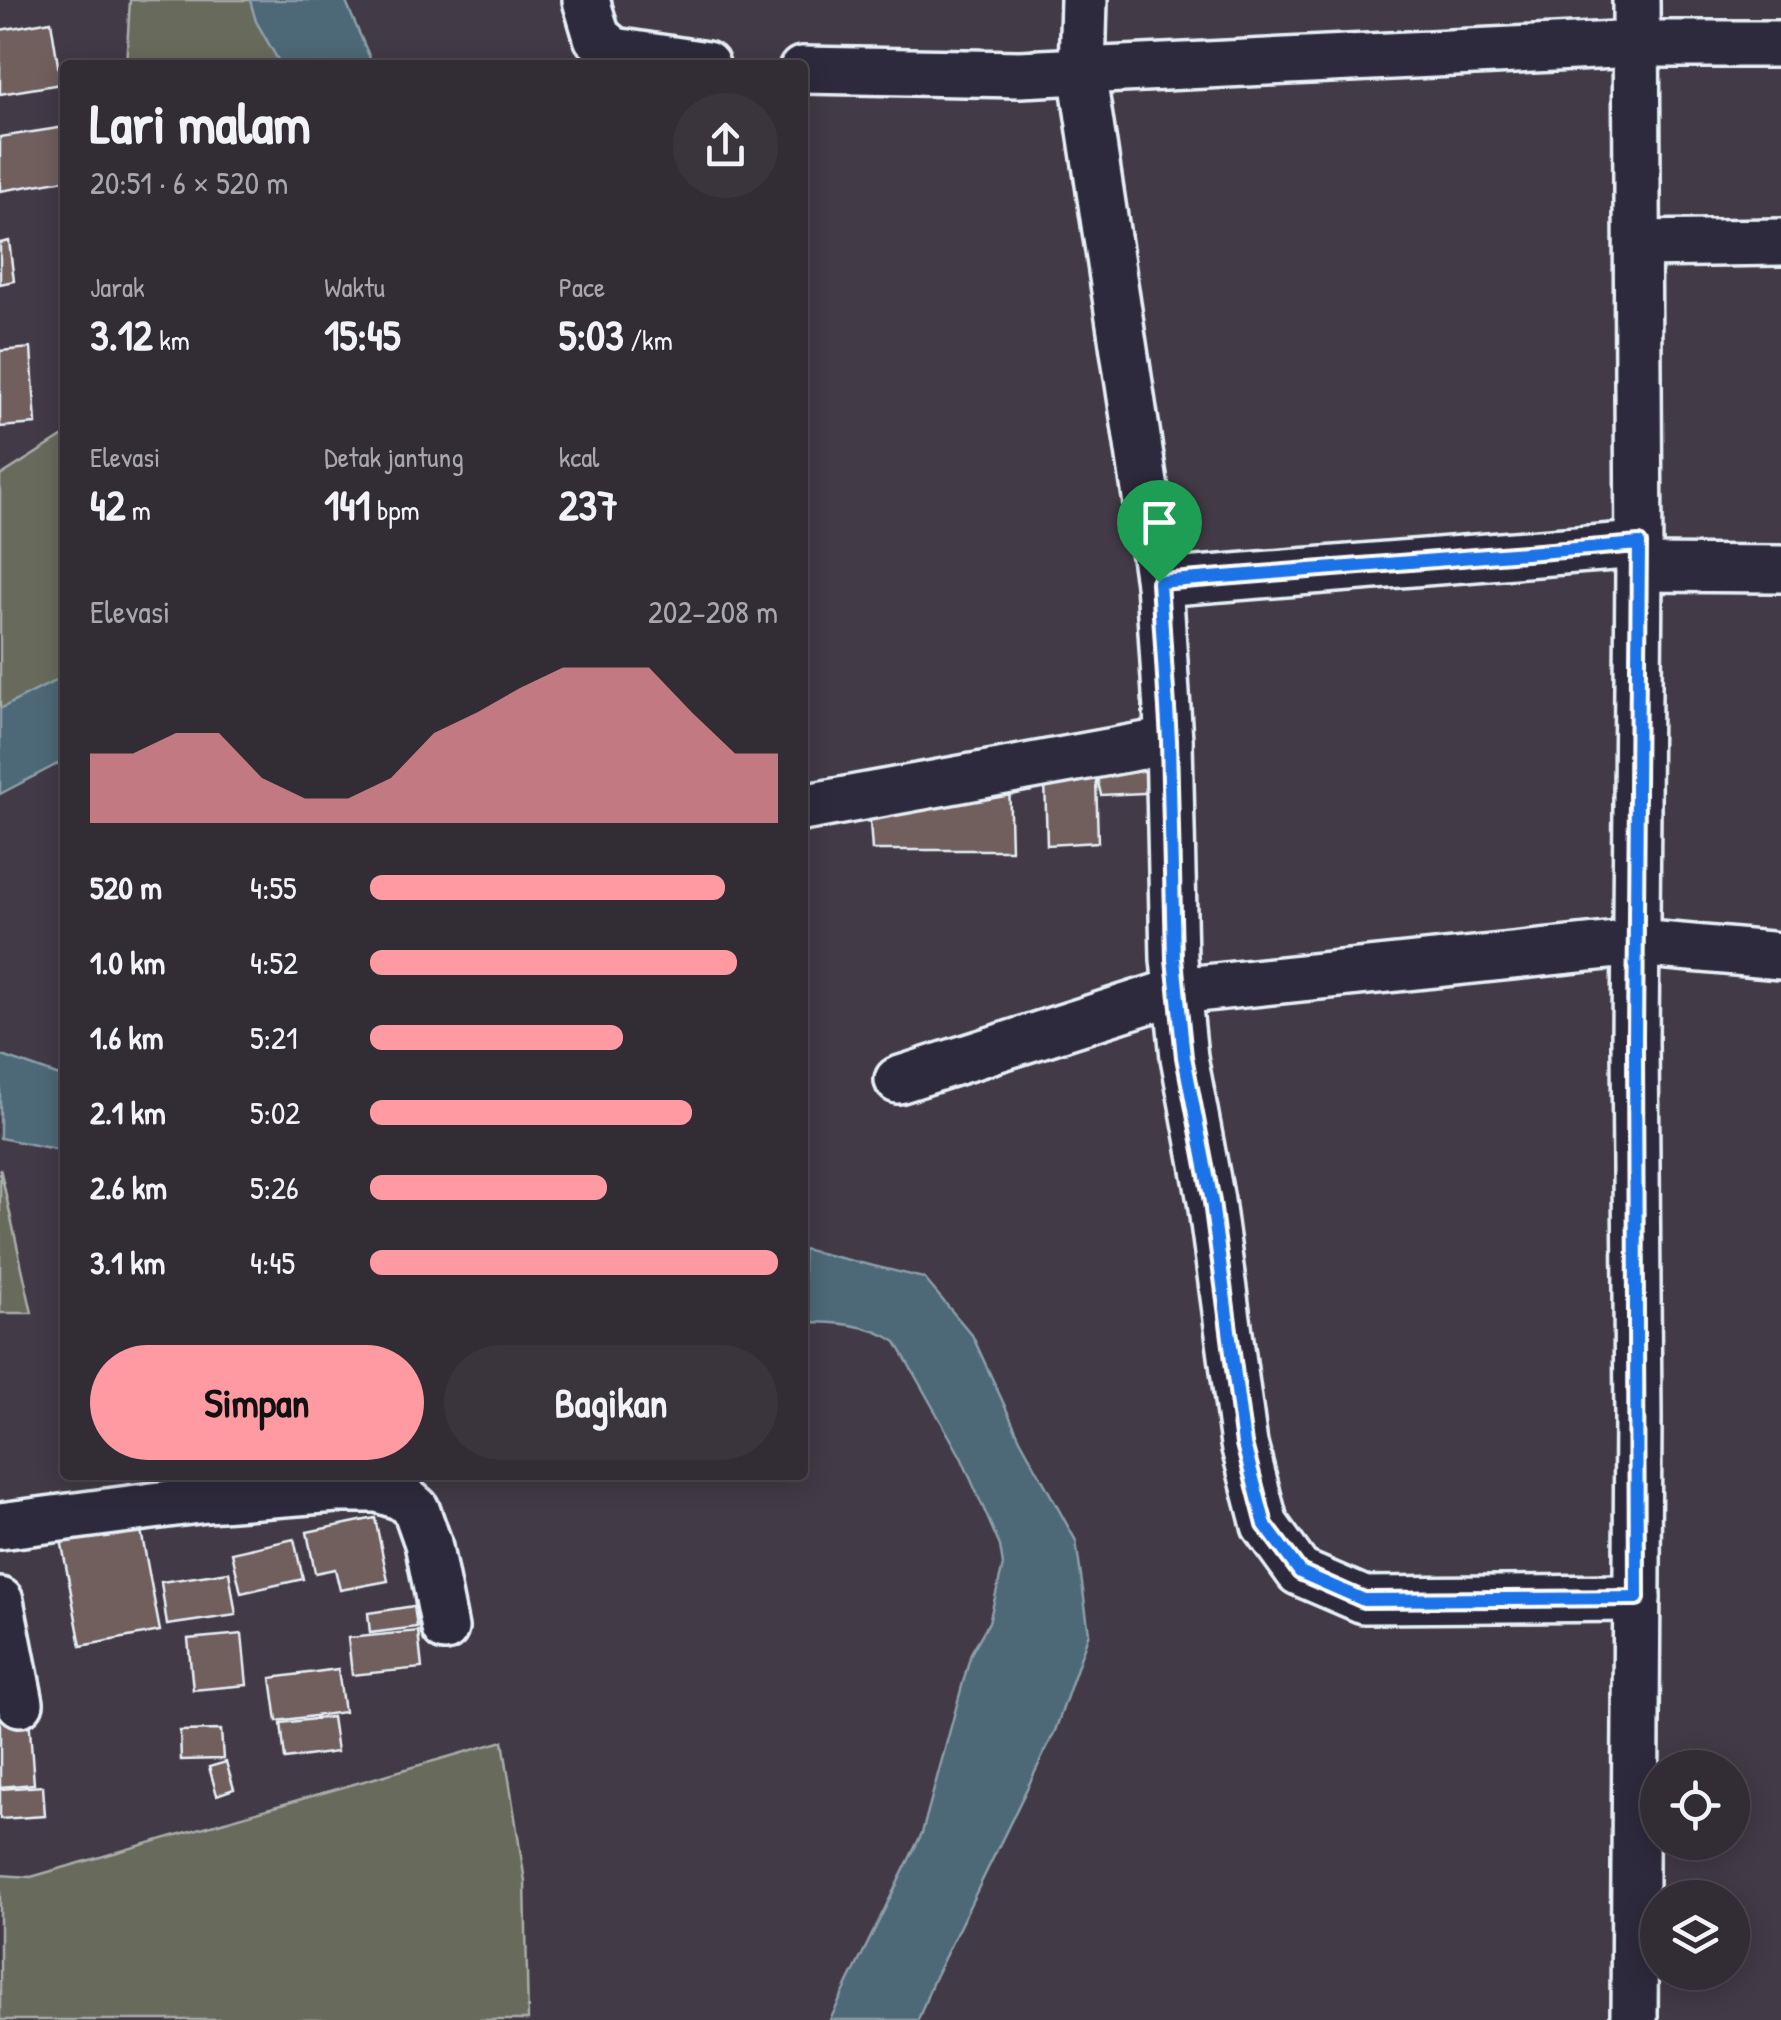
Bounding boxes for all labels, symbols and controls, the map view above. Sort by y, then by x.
text: Lari malam [90,86,311,160]
button: share [673,93,778,198]
text: 20:51 · 6 × 520 m [90,161,288,204]
text: Jarak [90,268,145,306]
text: Waktu [324,268,385,306]
text: Pace [559,268,605,306]
text: 3.12 [90,306,153,363]
text: 15:45 [324,306,401,363]
text: 5:03 [559,306,624,363]
text: km [153,321,190,359]
text: /km [624,321,673,359]
text: Elevasi [90,438,160,476]
text: Detak jantung [324,438,464,476]
text: kcal [559,438,600,476]
text: 42 [90,476,125,533]
text: 141 [324,476,371,533]
text: 237 [559,476,618,533]
pin [1117,480,1202,583]
text: m [125,491,151,529]
text: bpm [371,491,420,529]
icon: arrive [1132,495,1187,550]
text: Elevasi [90,590,170,633]
text: 202–208 m [648,590,778,633]
text: 520 m [90,866,162,909]
text: 4:55 [250,866,297,909]
text: 1.0 km [90,941,165,984]
text: 4:52 [250,941,298,984]
text: 1.6 km [90,1016,164,1059]
text: 5:21 [250,1016,298,1059]
text: 2.1 km [90,1091,166,1134]
text: 5:02 [250,1091,300,1134]
text: 2.6 km [90,1166,167,1209]
text: 5:26 [250,1166,299,1209]
text: 3.1 km [90,1241,165,1284]
text: 4:45 [250,1241,295,1284]
button: Simpan [90,1345,424,1460]
button: Bagikan [444,1345,778,1460]
map controls [1640,1750,1750,1990]
button: locate [1640,1750,1750,1860]
button: layers [1640,1880,1750,1990]

